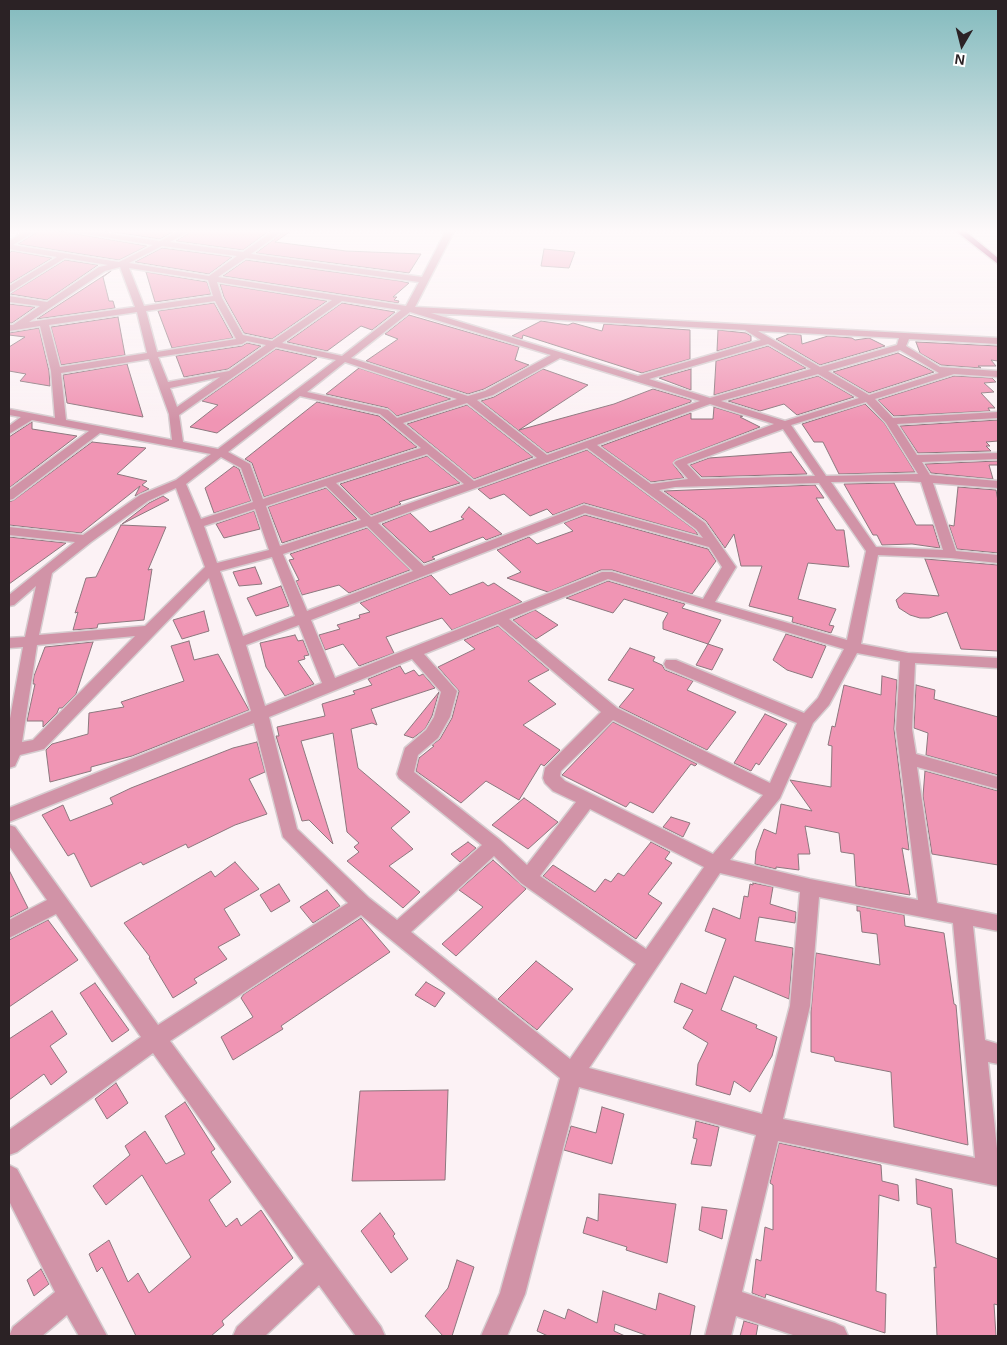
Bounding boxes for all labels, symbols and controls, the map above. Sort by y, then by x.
north arrow [937,20,987,70]
text: N [954,51,966,68]

